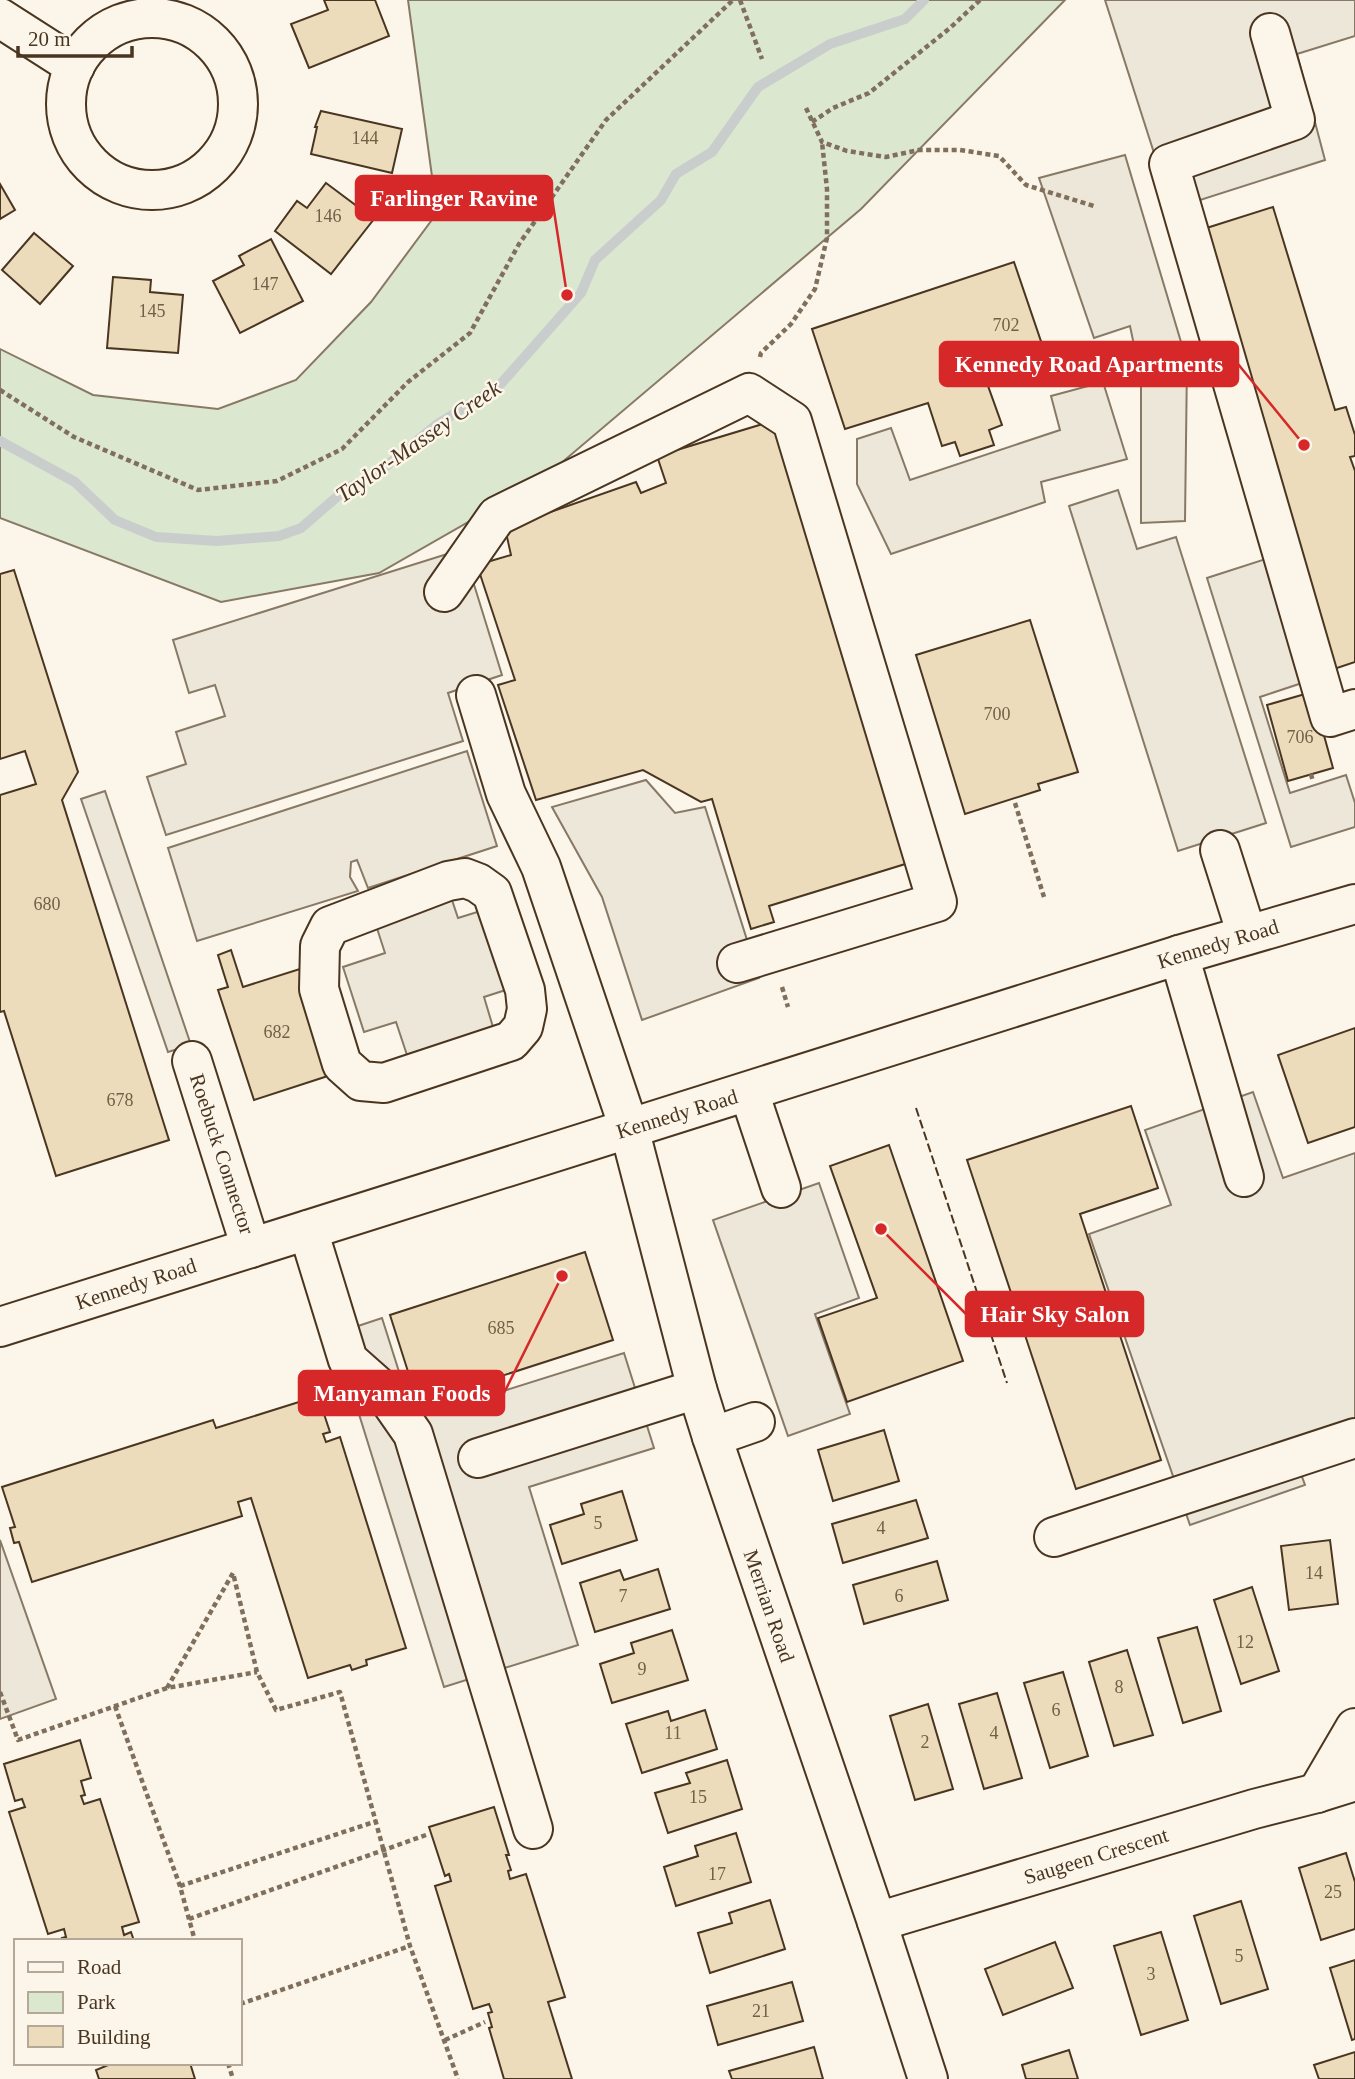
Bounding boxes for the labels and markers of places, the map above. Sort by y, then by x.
callout: Farlinger Ravine [356,176,552,220]
callout: Kennedy Road Apartments [940,342,1238,386]
callout: Hair Sky Salon [966,1292,1143,1336]
callout: Manyaman Foods [299,1371,504,1415]

